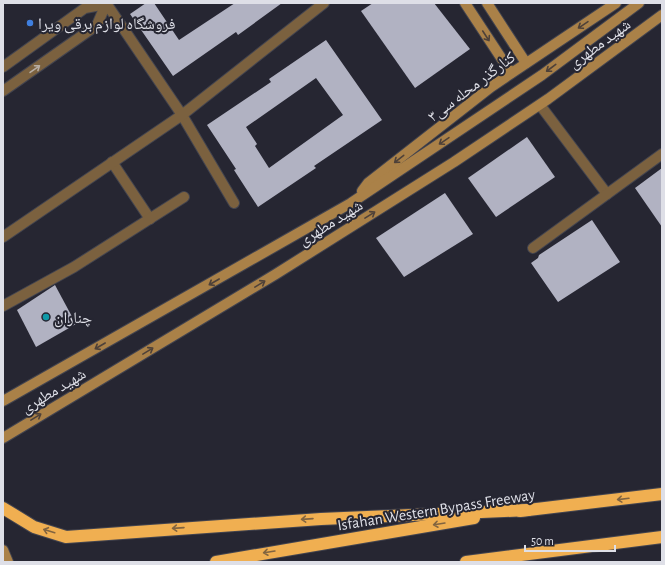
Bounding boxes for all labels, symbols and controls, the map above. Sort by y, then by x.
place label: فروشگاه لوازم برقی ویرا [38,16,176,34]
street label: شهید مطهری [566,16,635,73]
marker: فروشگاه لوازم برقی ویرا [25,18,35,28]
one-way arrow [578,21,589,29]
one-way arrow [482,30,490,41]
street label: کنارگذر محله سی۳ [425,49,520,126]
one-way arrow [29,64,40,73]
one-way arrow [546,64,557,72]
one-way arrow [439,137,450,145]
one-way arrow [394,155,405,163]
street label: شهید مطهری [296,197,367,251]
one-way arrow [364,211,375,219]
one-way arrow [208,278,220,286]
one-way arrow [254,280,265,288]
place label: چناران [54,310,92,328]
marker: چناران [41,312,51,322]
one-way arrow [95,342,107,350]
one-way arrow [142,346,154,354]
street label: شهید مطهری [18,365,90,418]
one-way arrow [30,413,42,421]
street label: Isfahan Western Bypass Freeway [336,486,536,535]
one-way arrow [617,495,630,502]
one-way arrow [301,516,314,523]
one-way arrow [433,520,446,528]
one-way arrow [172,524,185,532]
one-way arrow [42,527,55,534]
scale bar [525,527,615,553]
text: 50 m [531,535,554,547]
one-way arrow [263,548,276,556]

